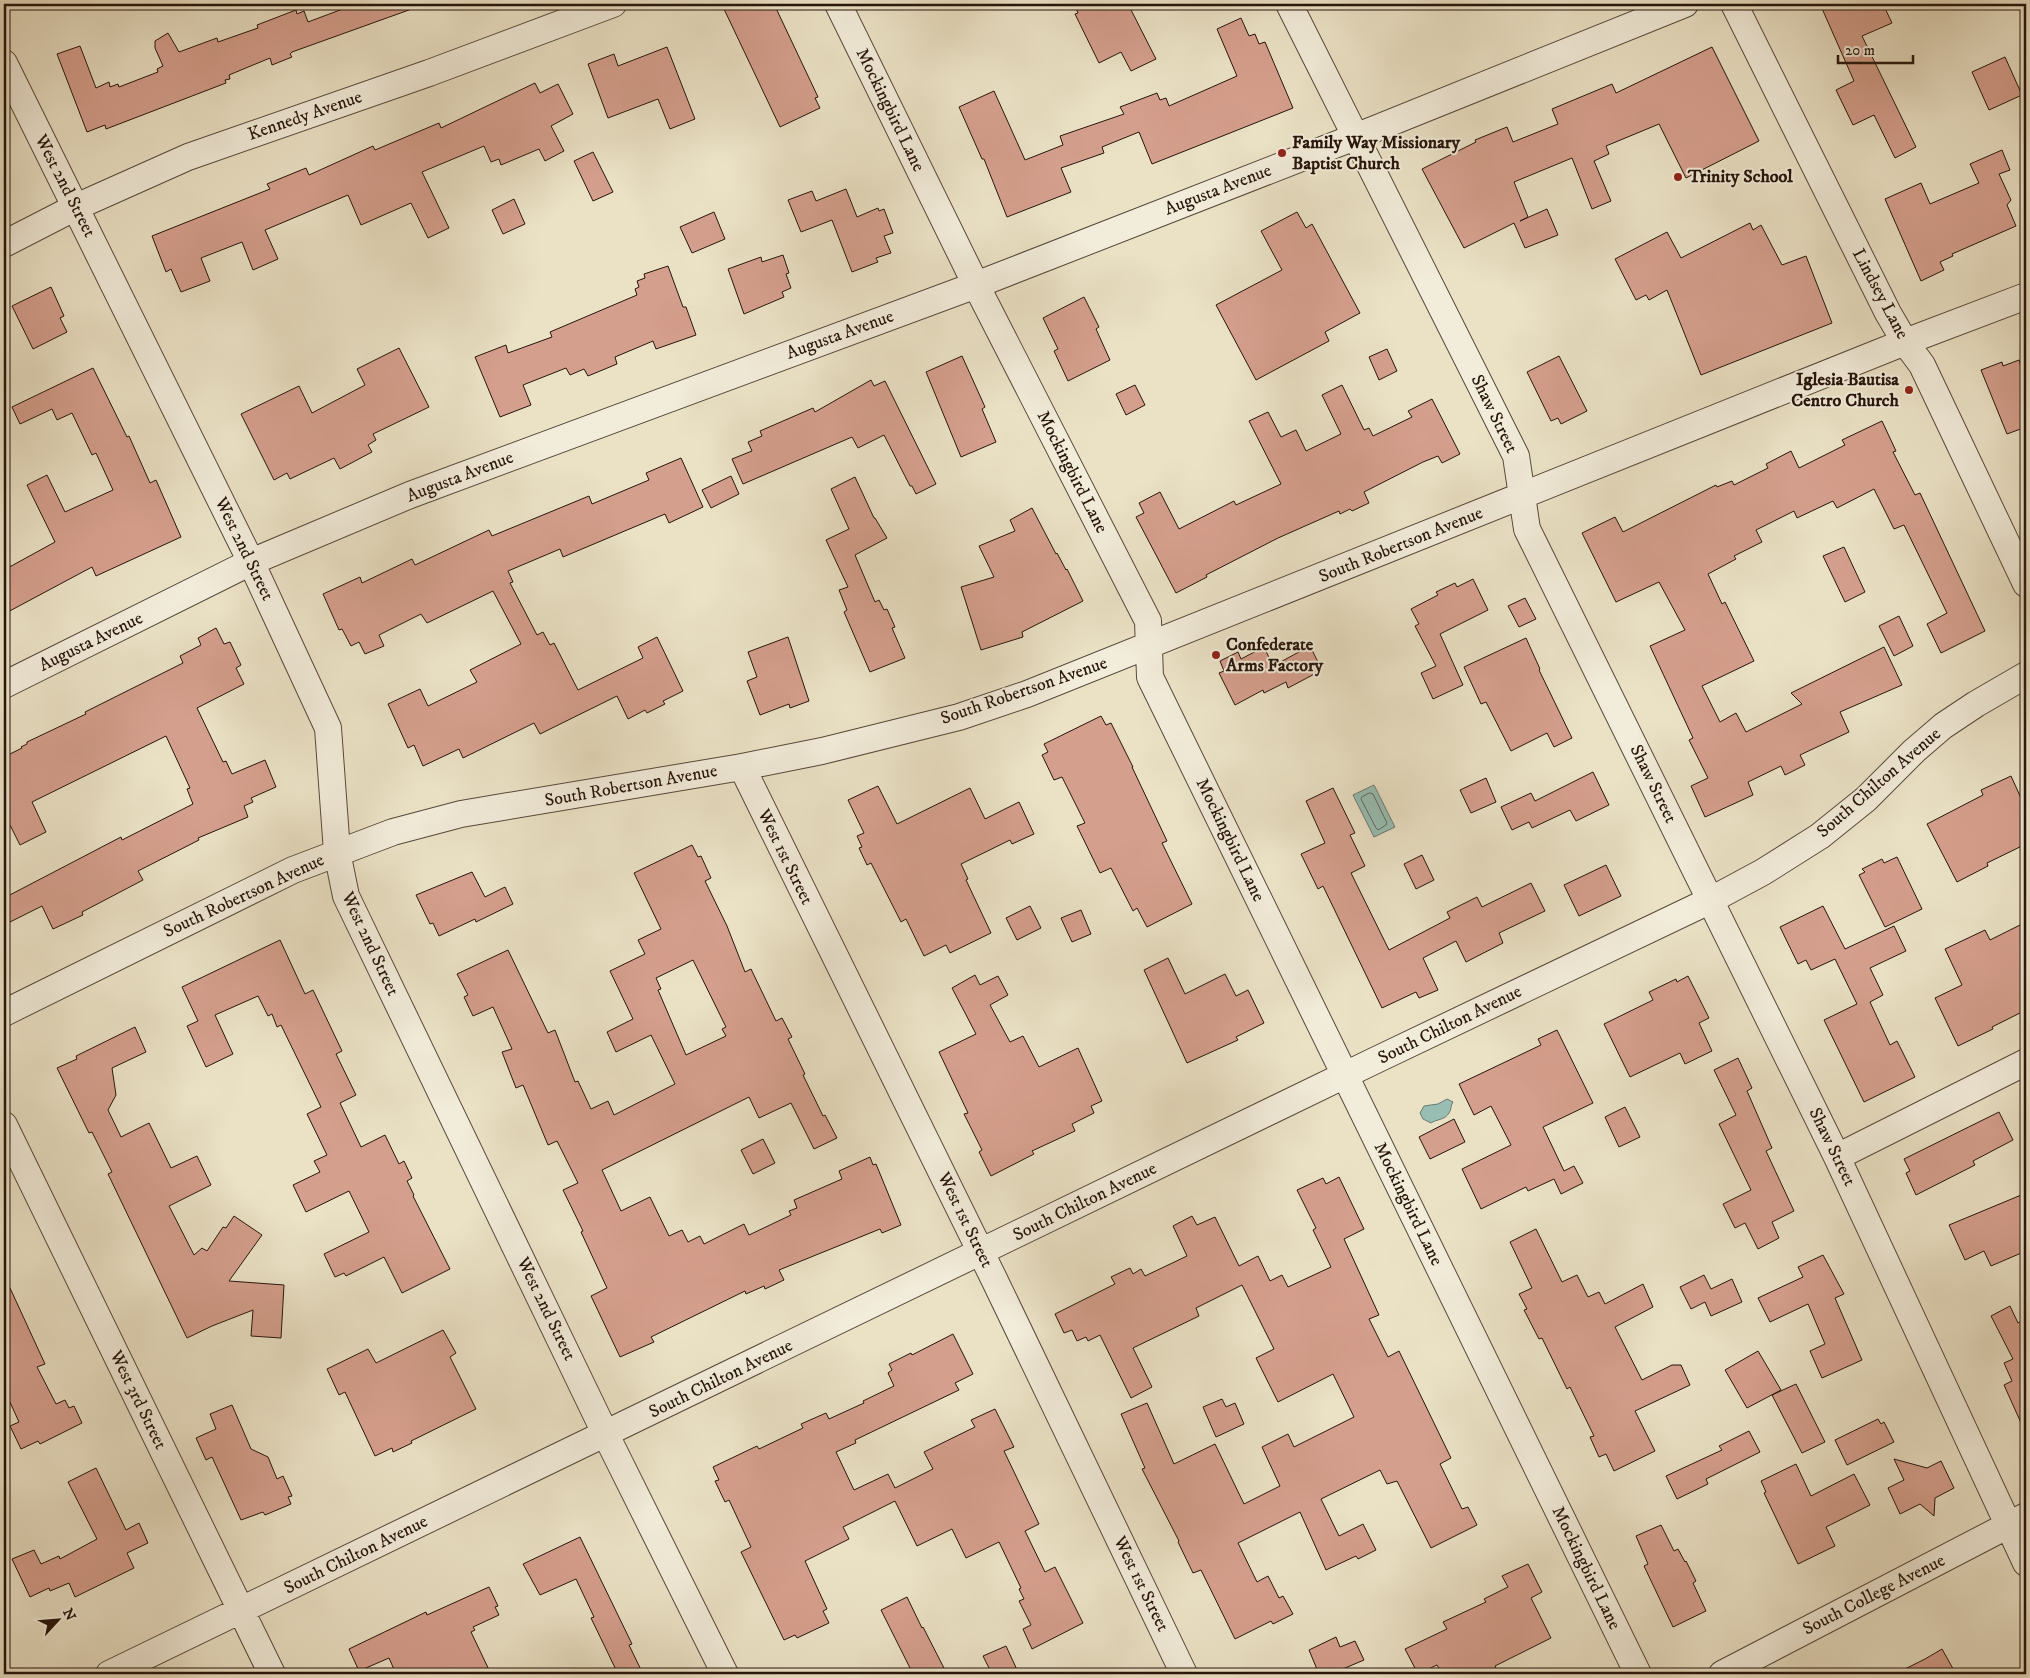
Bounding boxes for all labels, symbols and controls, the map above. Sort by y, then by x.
scale bar [1838,32,1912,64]
text: 20 m [1845,41,1875,60]
street label: Mockingbird Lane [851,45,929,175]
street label: Kennedy Avenue [245,86,365,146]
street label: West 2nd Street [29,130,100,241]
place label: Family Way Missionary Baptist Church [1292,132,1461,175]
marker: Family Way Missionary Baptist Church [1276,147,1288,159]
street label: Augusta Avenue [1161,160,1275,220]
place label: Trinity School [1687,166,1793,188]
marker: Trinity School [1672,171,1684,183]
street label: Lindsey Lane [1847,245,1913,343]
street label: Augusta Avenue [783,305,897,365]
place label: Iglesia Bautisa Centro Church [1791,369,1900,412]
street label: Shaw Street [1466,371,1522,457]
marker: Iglesia Bautisa Centro Church [1903,384,1915,396]
street label: Mockingbird Lane [1032,407,1112,537]
street label: Augusta Avenue [403,447,517,507]
street label: West 2nd Street [209,493,279,605]
street label: South Robertson Avenue [1316,502,1486,588]
street label: Augusta Avenue [35,607,147,677]
place label: Confederate Arms Factory [1225,634,1324,677]
marker: Confederate Arms Factory [1210,649,1222,661]
street label: South Robertson Avenue [938,652,1110,730]
street label: South Chilton Avenue [1813,723,1945,843]
street label: Shaw Street [1625,741,1681,827]
street label: South Robertson Avenue [543,760,719,812]
street label: Mockingbird Lane [1191,775,1269,905]
street label: West 1st Street [752,805,818,909]
street label: South Robertson Avenue [160,849,328,943]
street label: West 2nd Street [336,888,404,1000]
street label: South Chilton Avenue [1375,981,1525,1069]
street label: Shaw Street [1804,1104,1860,1190]
street label: Mockingbird Lane [1369,1139,1447,1269]
street label: South Chilton Avenue [1010,1158,1160,1246]
street label: West 1st Street [932,1168,998,1272]
street label: West 2nd Street [511,1253,581,1365]
street label: South Chilton Avenue [646,1335,796,1423]
street label: West 3rd Street [104,1346,172,1453]
street label: Mockingbird Lane [1547,1503,1625,1633]
street label: South Chilton Avenue [281,1511,431,1599]
street label: West 1st Street [1108,1532,1174,1636]
street label: South College Avenue [1799,1550,1949,1640]
north arrow [32,1596,82,1646]
text: N [58,1606,80,1624]

